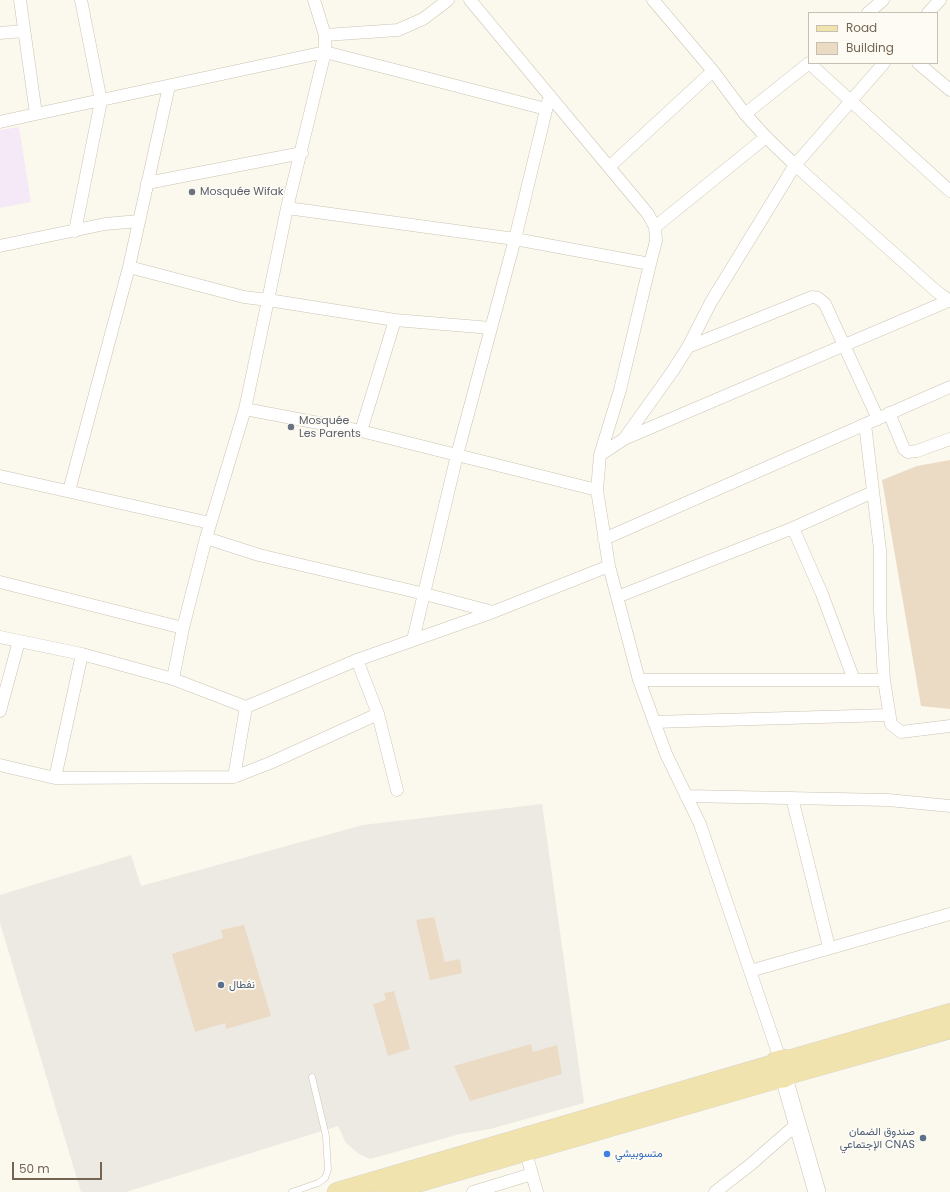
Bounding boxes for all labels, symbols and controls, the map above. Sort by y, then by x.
legend [808,12,938,64]
text: Road [846,19,877,36]
text: Building [846,39,894,56]
place label: Mosquée Wifak [200,185,283,199]
marker: Mosquée Wifak [187,187,197,197]
place label: Mosquée Les Parents [299,414,361,440]
marker: Mosquée Les Parents [286,422,296,432]
place label: نفطال [229,978,255,992]
marker: نفطال [216,980,226,990]
place label: صندوق الضمان الإجتماعي CNAS [840,1125,915,1151]
marker: صندوق الضمان الإجتماعي CNAS [918,1133,928,1143]
place label: متسوبيشي [615,1147,663,1161]
marker: متسوبيشي [602,1149,612,1159]
scale bar [14,1154,104,1180]
text: 50 m [19,1160,50,1177]

